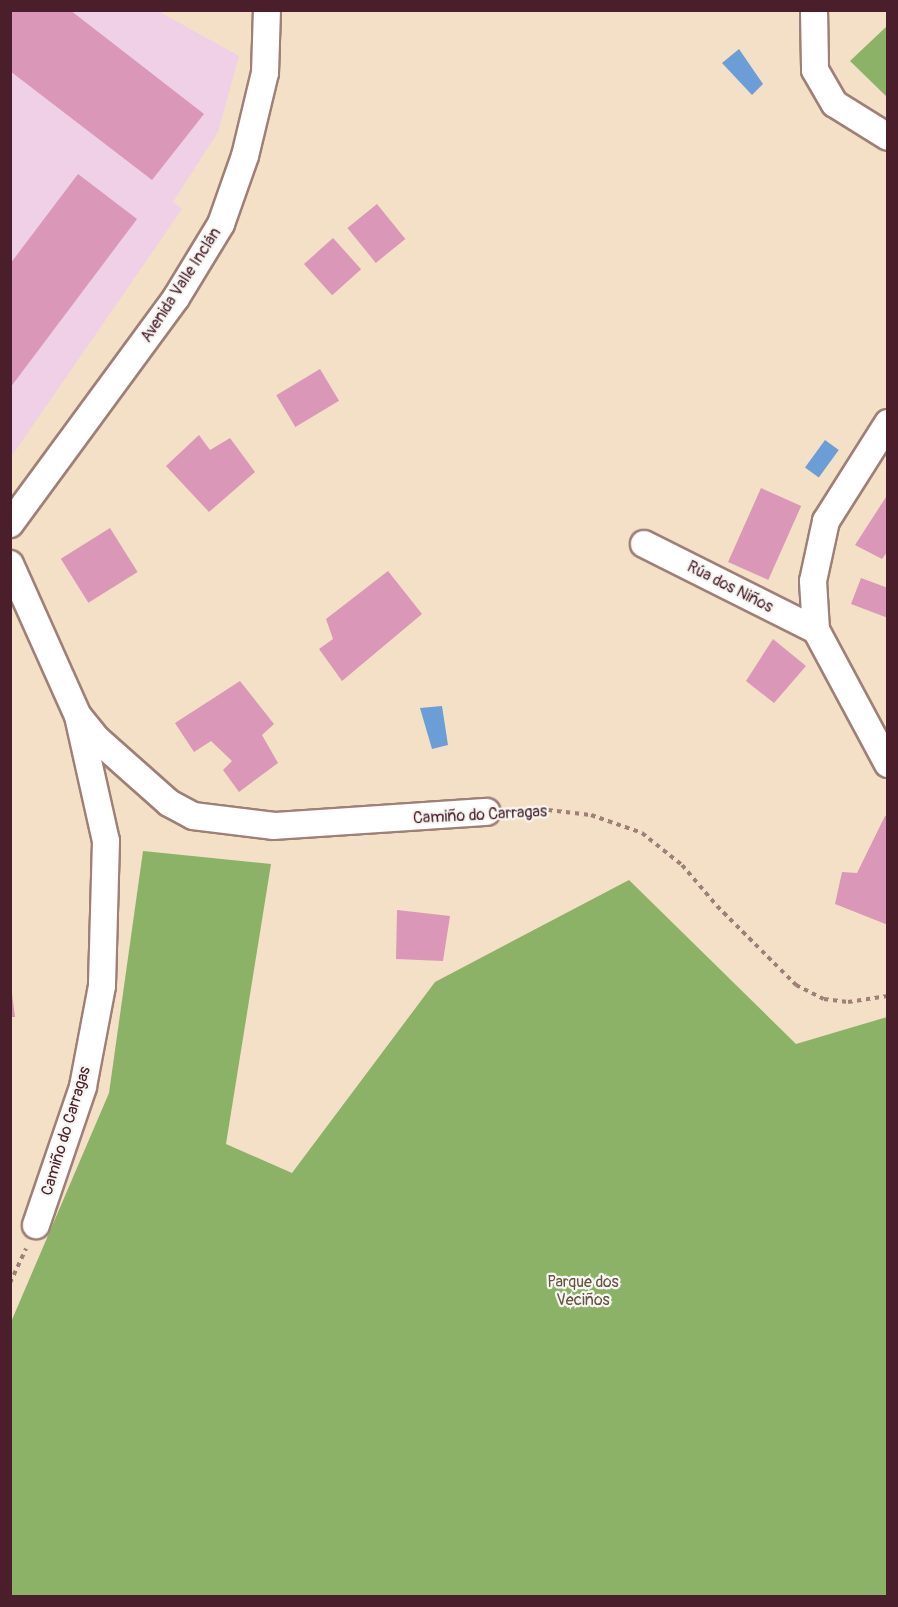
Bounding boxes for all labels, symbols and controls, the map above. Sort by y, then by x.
street label: Avenida Valle Inclán [137,224,225,346]
street label: Rúa dos Niños [684,557,776,617]
street label: Camiño do Carragas [413,802,547,828]
street label: Camiño do Carragas [37,1064,95,1198]
park label: Parque dos Veciños [547,1272,619,1310]

